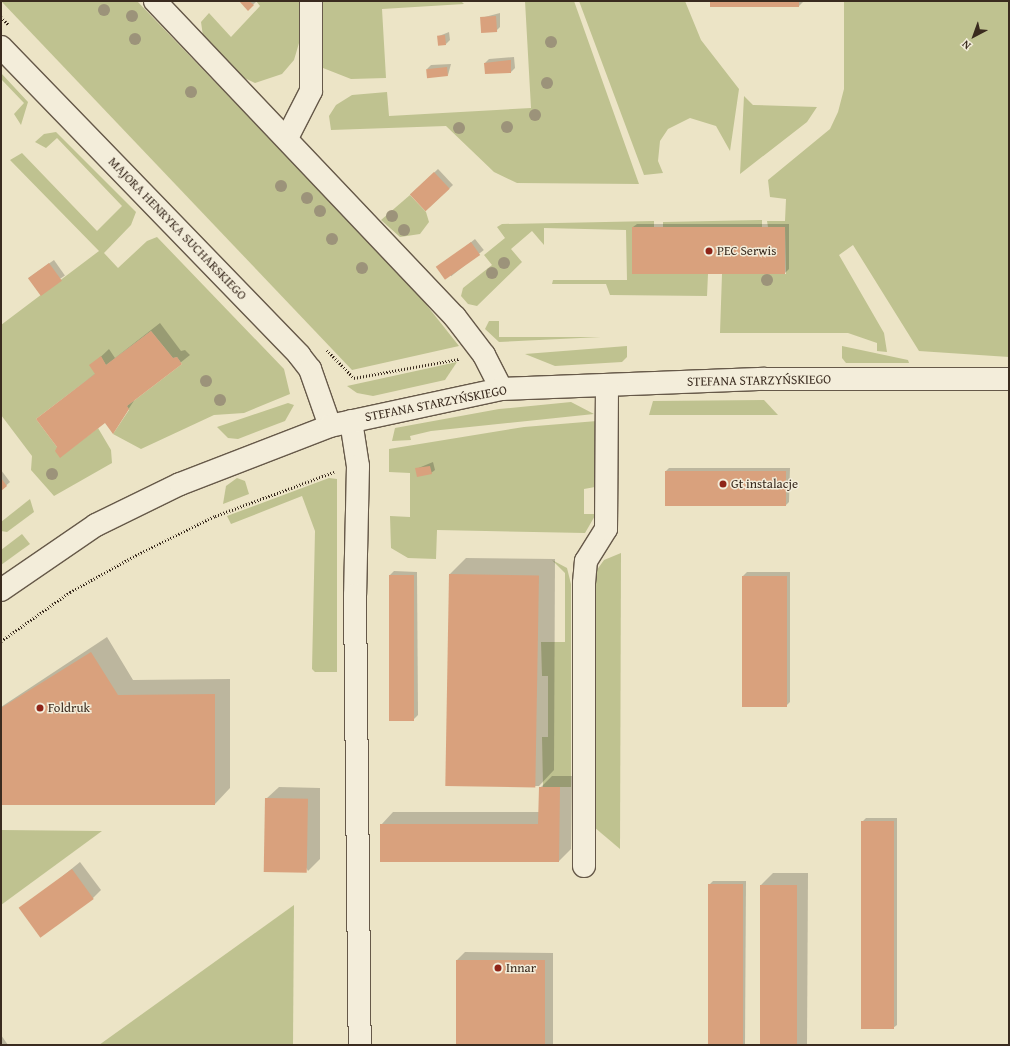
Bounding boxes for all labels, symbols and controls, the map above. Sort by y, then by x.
north arrow [954,16,994,56]
text: N [958,37,974,54]
street label: MAJORA HENRYKA SUCHARSKIEGO [105,154,249,304]
place label: PEC Serwis [717,243,776,259]
marker: PEC Serwis [704,246,714,256]
street label: STEFANA STARZYŃSKIEGO [687,372,831,390]
street label: STEFANA STARZYŃSKIEGO [364,383,508,425]
place label: Gt instalacje [731,476,798,492]
marker: Gt instalacje [718,479,728,489]
place label: Foldruk [48,700,90,716]
marker: Foldruk [35,703,45,713]
place label: Innar [506,960,536,976]
marker: Innar [493,963,503,973]

